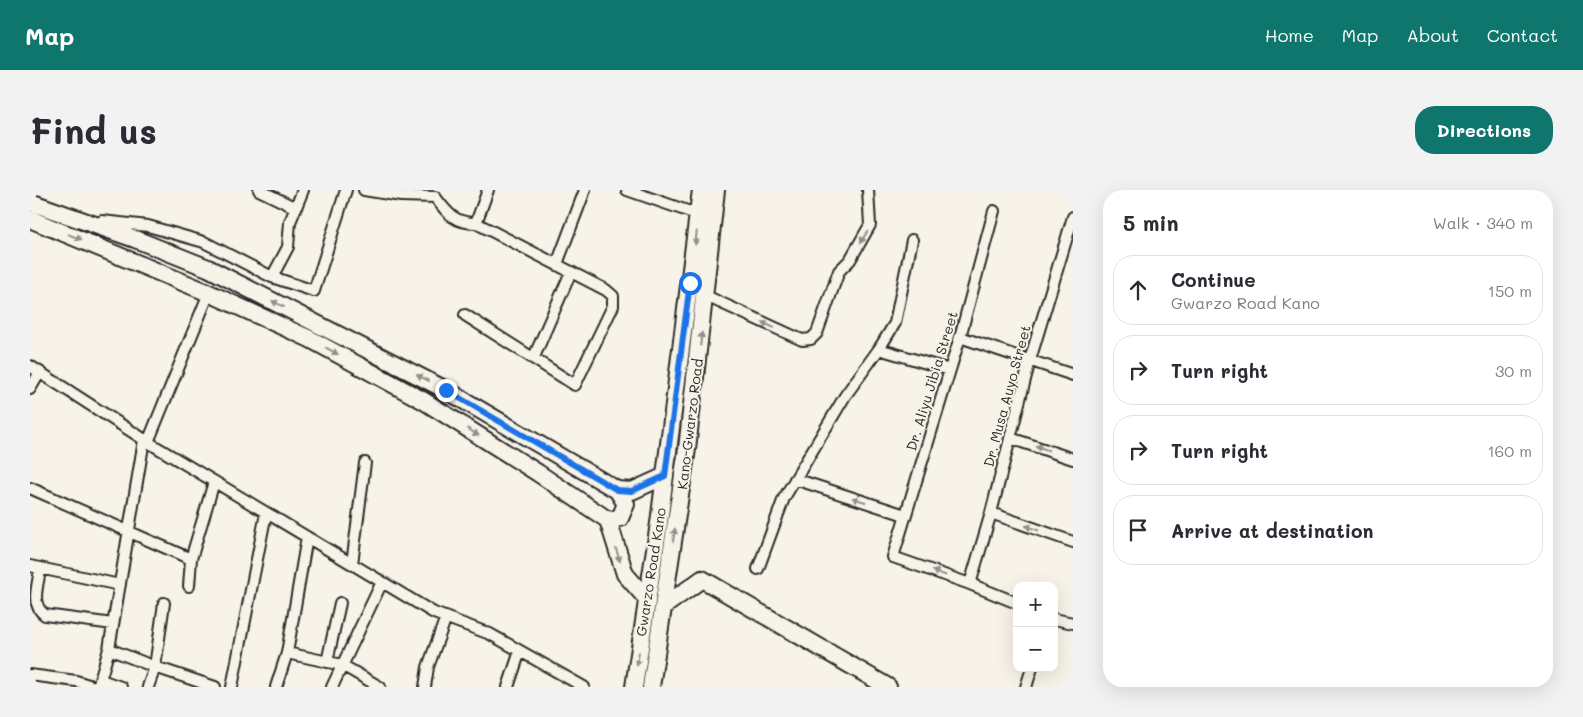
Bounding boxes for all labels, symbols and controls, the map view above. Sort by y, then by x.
text: Map [25,20,74,51]
text: Home [1265,23,1314,47]
text: Map [1342,23,1378,47]
text: About [1406,23,1459,47]
text: Contact [1487,23,1558,47]
button: Directions [1415,106,1553,154]
text: Find us [30,107,157,153]
text: 5 min [1123,209,1179,236]
text: Walk · 340 m [1433,212,1533,233]
one-way arrow [859,230,868,243]
one-way arrow [692,231,700,247]
one-way arrow [68,234,82,242]
text: Continue [1171,267,1256,292]
route start [679,272,702,295]
icon: ahead [1124,276,1152,304]
text: 150 m [1488,280,1532,301]
text: Gwarzo Road Kano [1171,292,1320,313]
one-way arrow [271,300,285,308]
street label: Dr. Aliyu Jibia Street [901,309,962,453]
one-way arrow [761,320,775,328]
street label: Dr. Musa Auyo Street [978,323,1035,469]
one-way arrow [697,331,705,347]
one-way arrow [325,347,340,355]
icon: right [1124,356,1152,384]
street label: Kano-Gwarzo Road [672,357,707,490]
text: Turn right [1171,358,1268,383]
text: 30 m [1495,360,1532,381]
one-way arrow [415,374,430,382]
route end [435,379,458,402]
one-way arrow [467,427,480,437]
icon: right [1124,436,1152,464]
text: Turn right [1171,438,1268,463]
text: 160 m [1487,440,1532,461]
one-way arrow [1034,444,1049,451]
one-way arrow [851,496,866,504]
street label: Gwarzo Road Kano [631,506,670,638]
icon: arrive [1124,516,1152,544]
text: Arrive at destination [1171,518,1374,543]
one-way arrow [1025,524,1040,531]
one-way arrow [671,527,679,543]
one-way arrow [615,548,623,563]
one-way arrow [931,569,946,576]
map controls [1013,582,1058,672]
button: + [1013,582,1058,627]
button: − [1013,627,1058,672]
one-way arrow [634,652,642,668]

